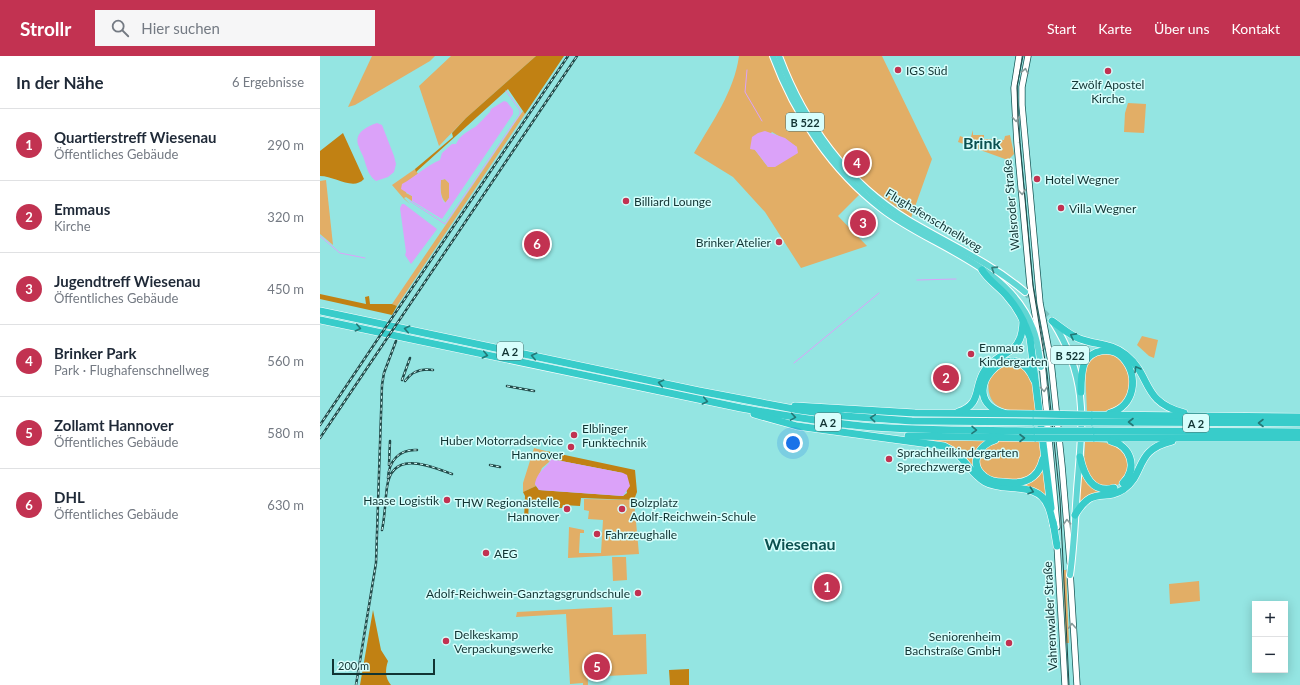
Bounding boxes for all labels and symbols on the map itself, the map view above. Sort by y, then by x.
place label: IGS Süd [906,63,948,78]
marker: IGS Süd [893,65,903,75]
marker: Zwölf Apostel Kirche [1103,66,1113,76]
one-way arrow [1020,68,1029,74]
place label: Zwölf Apostel Kirche [1072,77,1144,106]
road number: B 522 [786,113,824,131]
one-way arrow [1011,116,1020,122]
district label: Brink [963,133,1001,152]
pin: 4 [844,148,870,178]
street label: Walsroder Straße [1000,159,1022,251]
place label: Hotel Wegner [1045,172,1119,187]
marker: Hotel Wegner [1032,174,1042,184]
street label: Flughafenschnellweg [883,185,985,255]
one-way arrow [1018,189,1027,195]
place label: Billiard Lounge [634,194,711,209]
marker: Billiard Lounge [621,196,631,206]
place label: Villa Wegner [1069,201,1137,216]
marker: Villa Wegner [1056,203,1066,213]
pin: 3 [850,208,876,238]
pin: 6 [524,229,550,259]
place label: Brinker Atelier [696,235,772,250]
marker: Brinker Atelier [774,237,784,247]
one-way arrow [991,267,998,274]
one-way arrow [355,323,361,331]
one-way arrow [404,326,410,334]
one-way arrow [1070,333,1077,340]
place label: Emmaus Kindergarten [979,340,1048,369]
road number: A 2 [497,342,523,360]
road number: B 522 [1051,346,1089,364]
marker: Emmaus Kindergarten [966,349,976,359]
one-way arrow [482,350,488,358]
one-way arrow [531,353,537,361]
pin: 2 [933,363,959,393]
one-way arrow [1135,366,1142,373]
one-way arrow [658,380,664,388]
one-way arrow [1039,386,1048,392]
one-way arrow [701,396,708,404]
one-way arrow [790,412,796,421]
road number: A 2 [815,413,841,431]
one-way arrow [870,414,877,423]
road number: A 2 [1183,414,1209,432]
one-way arrow [1128,418,1134,426]
one-way arrow [1258,419,1264,427]
place label: Elblinger Funktechnik [582,421,647,450]
one-way arrow [971,426,977,434]
marker: Elblinger Funktechnik [569,430,579,440]
place label: Huber Motorradservice Hannover [440,433,564,462]
your location [783,433,803,453]
one-way arrow [1019,434,1025,442]
marker: Huber Motorradservice Hannover [566,442,576,452]
place label: Sprachheilkindergarten Sprechzwerge [897,445,1018,474]
marker: Sprachheilkindergarten Sprechzwerge [884,454,894,464]
one-way arrow [1027,487,1034,495]
place label: Haase Logistik [363,493,440,508]
marker: Haase Logistik [442,495,452,505]
place label: THW Regionalstelle Hannover [455,495,560,524]
place label: Bolzplatz Adolf-Reichwein-Schule [630,495,756,524]
marker: THW Regionalstelle Hannover [562,504,572,514]
marker: Bolzplatz Adolf-Reichwein-Schule [617,504,627,514]
one-way arrow [1063,519,1072,525]
place label: Fahrzeughalle [605,527,677,542]
marker: Fahrzeughalle [592,529,602,539]
district label: Wiesenau [764,534,836,553]
place label: AEG [494,546,518,561]
marker: AEG [481,548,491,558]
street label: Vahrenwalder Straße [1040,561,1060,671]
pin: 1 [814,572,840,602]
place label: Adolf-Reichwein-Ganztagsgrundschule [426,586,630,601]
marker: Adolf-Reichwein-Ganztagsgrundschule [633,588,643,598]
one-way arrow [1068,623,1077,629]
place label: Delkeskamp Verpackungswerke [454,627,553,656]
place label: Seniorenheim Bachstraße GmbH [905,629,1001,658]
marker: Delkeskamp Verpackungswerke [441,636,451,646]
marker: Seniorenheim Bachstraße GmbH [1004,638,1014,648]
pin: 5 [584,652,610,682]
scale bar [332,657,435,676]

